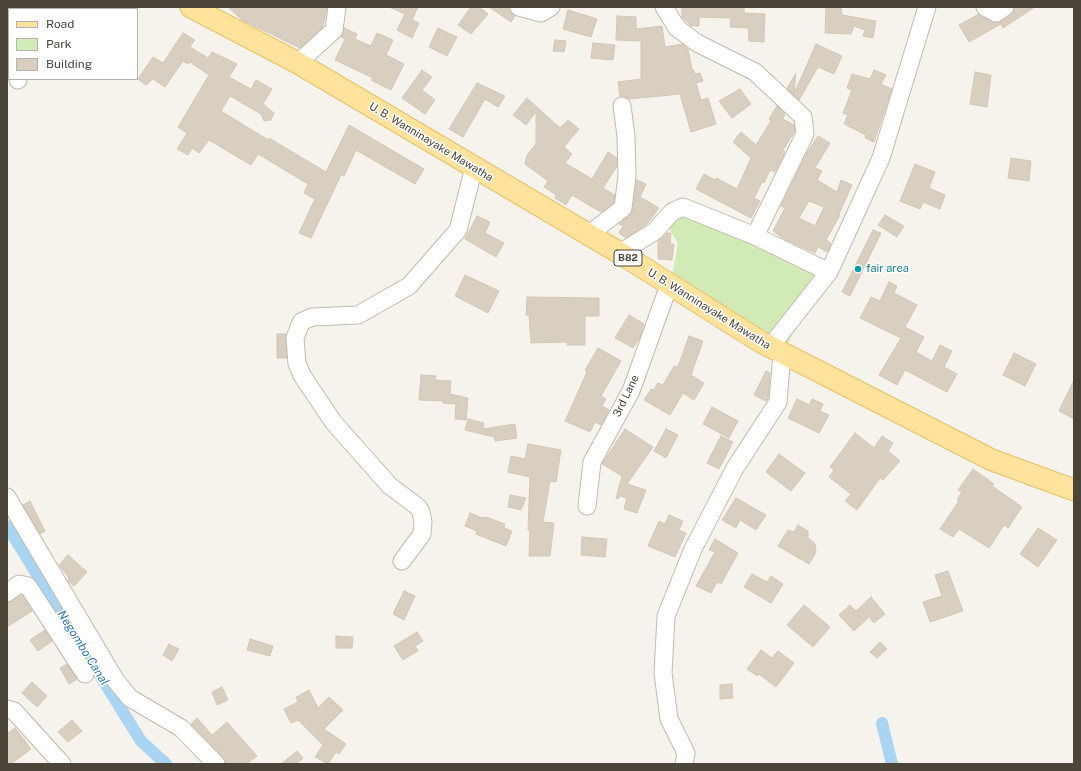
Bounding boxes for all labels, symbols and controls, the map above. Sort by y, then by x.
legend [8,8,138,80]
text: Road [46,17,74,31]
text: Park [46,37,72,51]
text: Building [46,57,92,71]
street label: U. B. Wanninayake Mawatha [367,100,495,184]
road number: B82 [614,250,642,266]
place label: fair area [866,262,909,276]
marker: fair area [853,264,863,274]
street label: U. B. Wanninayake Mawatha [645,266,773,352]
street label: 3rd Lane [610,373,642,419]
water label: Negombo Canal [54,608,112,688]

